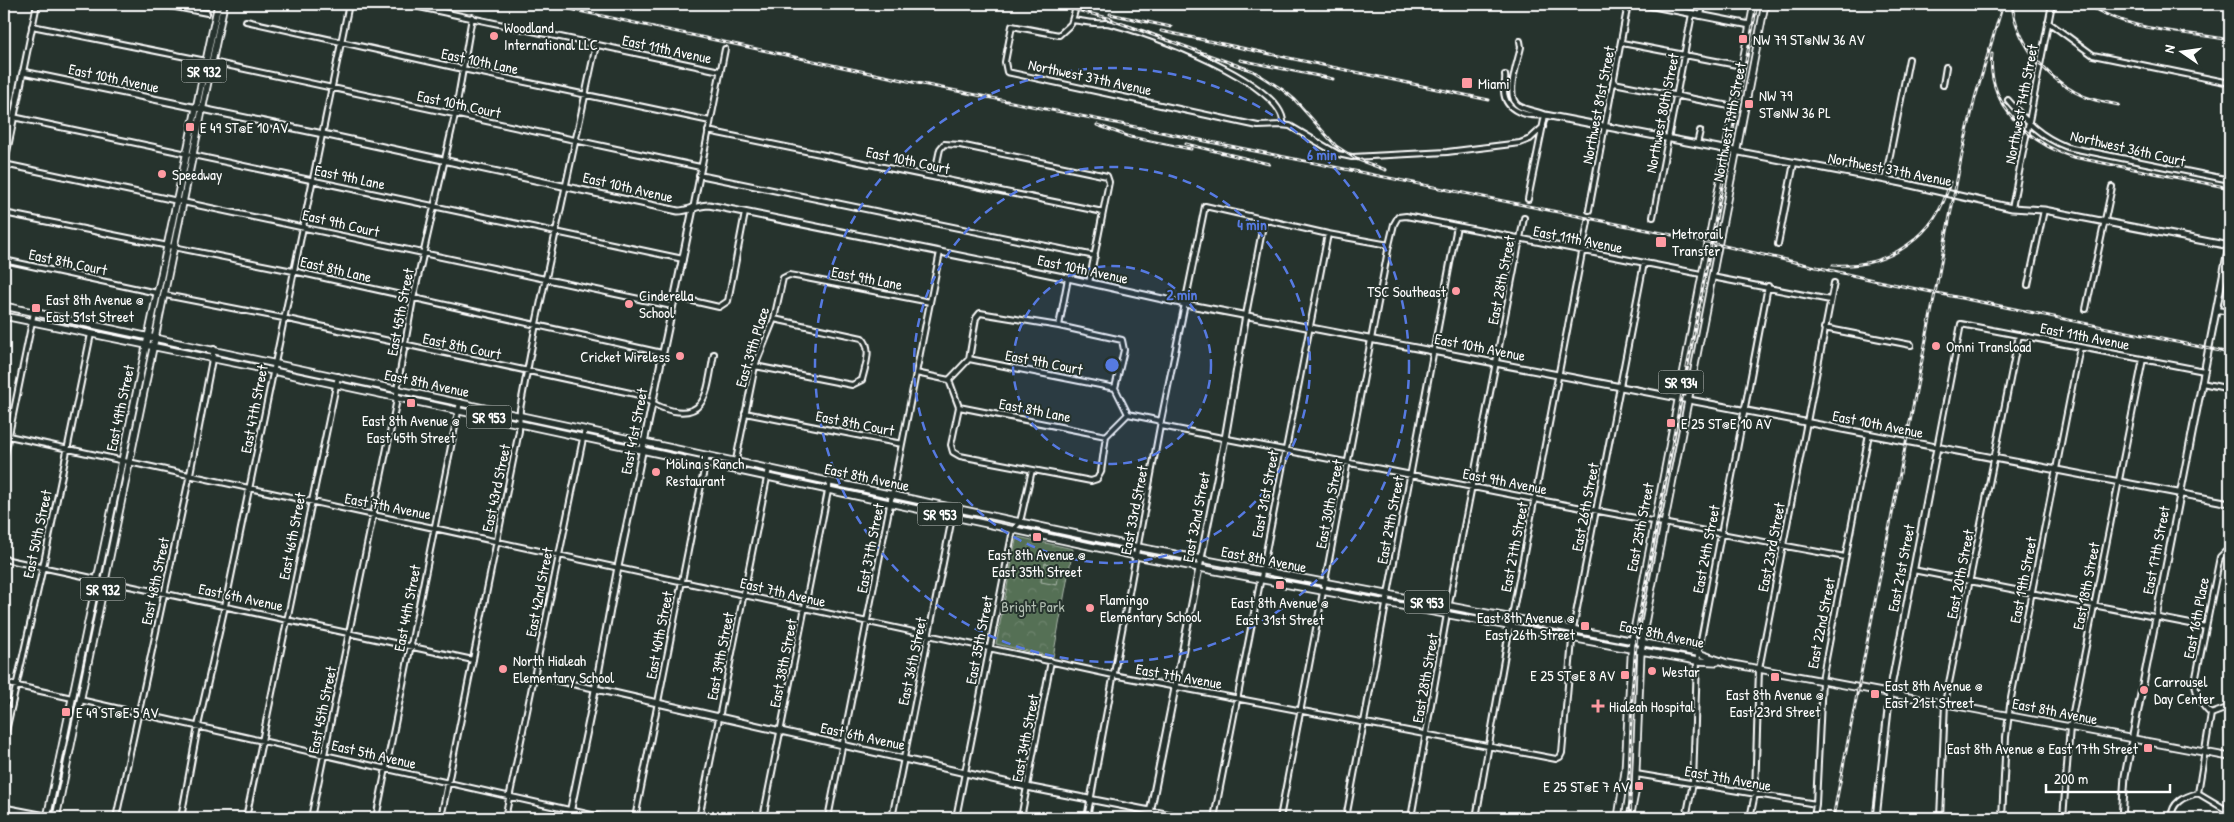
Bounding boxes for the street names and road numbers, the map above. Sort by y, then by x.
street label: East 11th Avenue [620,29,714,69]
street label: Northwest 74th Street [1999,42,2043,166]
street label: East 10th Lane [440,43,520,79]
street label: Northwest 81st Street [1576,43,1620,166]
street label: Northwest 80th Street [1640,50,1684,175]
street label: Northwest 37th Avenue [1026,54,1154,100]
street label: East 10th Avenue [67,58,161,98]
road number: SR 932 [182,59,226,82]
street label: Northwest 79th Street [1707,60,1751,184]
street label: East 10th Court [415,85,504,123]
street label: Northwest 36th Court [2068,125,2188,172]
street label: East 10th Court [864,141,953,179]
street label: Northwest 37th Avenue [1826,147,1954,191]
street label: East 9th Lane [313,159,387,195]
street label: East 10th Avenue [581,166,675,208]
street label: East 9th Court [300,204,382,242]
street label: East 11th Avenue [1531,220,1625,258]
street label: East 28th Street [1482,233,1520,326]
street label: East 8th Court [27,243,110,281]
street label: East 10th Avenue [1036,249,1130,289]
street label: East 8th Lane [298,251,374,287]
street label: East 9th Lane [830,261,904,295]
street label: East 45th Street [381,266,419,358]
street label: East 39th Place [730,304,774,390]
street label: East 11th Avenue [2038,317,2132,355]
street label: East 8th Court [421,327,504,365]
street label: East 10th Avenue [1433,328,1527,366]
street label: East 9th Court [1003,344,1085,380]
street label: East 49th Street [101,362,140,453]
street label: East 47th Street [235,362,273,455]
street label: East 8th Avenue [383,364,471,402]
road number: SR 934 [1658,371,1704,394]
street label: East 41st Street [615,385,653,476]
street label: East 8th Lane [997,393,1073,427]
street label: East 8th Court [814,405,897,441]
street label: East 10th Avenue [1831,405,1925,443]
road number: SR 953 [466,406,512,428]
street label: East 43rd Street [476,441,516,534]
street label: East 31st Street [1246,448,1284,539]
street label: East 30th Street [1310,457,1348,550]
street label: East 8th Avenue [823,458,911,496]
street label: East 26th Street [1566,460,1604,553]
street label: East 33rd Street [1115,463,1153,556]
street label: East 9th Avenue [1461,463,1549,499]
street label: East 32nd Street [1177,469,1215,564]
street label: East 29th Street [1371,473,1409,566]
street label: East 25th Street [1621,480,1659,573]
street label: East 50th Street [17,487,57,580]
street label: East 7th Avenue [343,487,433,525]
street label: East 46th Street [273,490,311,581]
street label: East 27th Street [1495,499,1533,594]
street label: East 23rd Street [1752,500,1790,593]
street label: East 37th Street [851,501,889,595]
road number: SR 953 [918,502,962,526]
street label: East 24th Street [1687,502,1725,595]
street label: East 17th Street [2137,503,2175,596]
street label: East 21st Street [1882,522,1920,614]
street label: East 20th Street [1941,527,1979,620]
street label: East 19th Street [2004,534,2042,625]
street label: East 48th Street [135,535,175,627]
street label: East 8th Avenue [1220,540,1308,578]
street label: East 18th Street [2067,540,2105,632]
street label: East 42nd Street [520,545,558,638]
street label: East 44th Street [388,562,426,653]
street label: East 7th Avenue [738,572,828,612]
street label: East 22nd Street [1802,575,1840,670]
street label: East 16th Place [2178,576,2214,660]
road number: SR 932 [80,578,126,600]
street label: East 6th Avenue [197,578,285,616]
street label: East 40th Street [640,588,678,681]
road number: SR 953 [1404,590,1450,614]
street label: East 35th Street [960,593,998,686]
street label: East 39th Street [701,610,739,702]
street label: East 36th Street [892,614,932,707]
street label: East 8th Avenue [1618,615,1706,653]
street label: East 38th Street [764,616,802,709]
street label: East 28th Street [1407,631,1443,724]
street label: East 7th Avenue [1134,658,1224,694]
street label: East 45th Street [303,664,342,756]
street label: East 34th Street [1006,691,1044,784]
street label: East 8th Avenue [2011,692,2099,730]
street label: East 6th Avenue [819,717,907,755]
street label: East 5th Avenue [330,734,418,774]
street label: East 7th Avenue [1683,760,1773,796]

